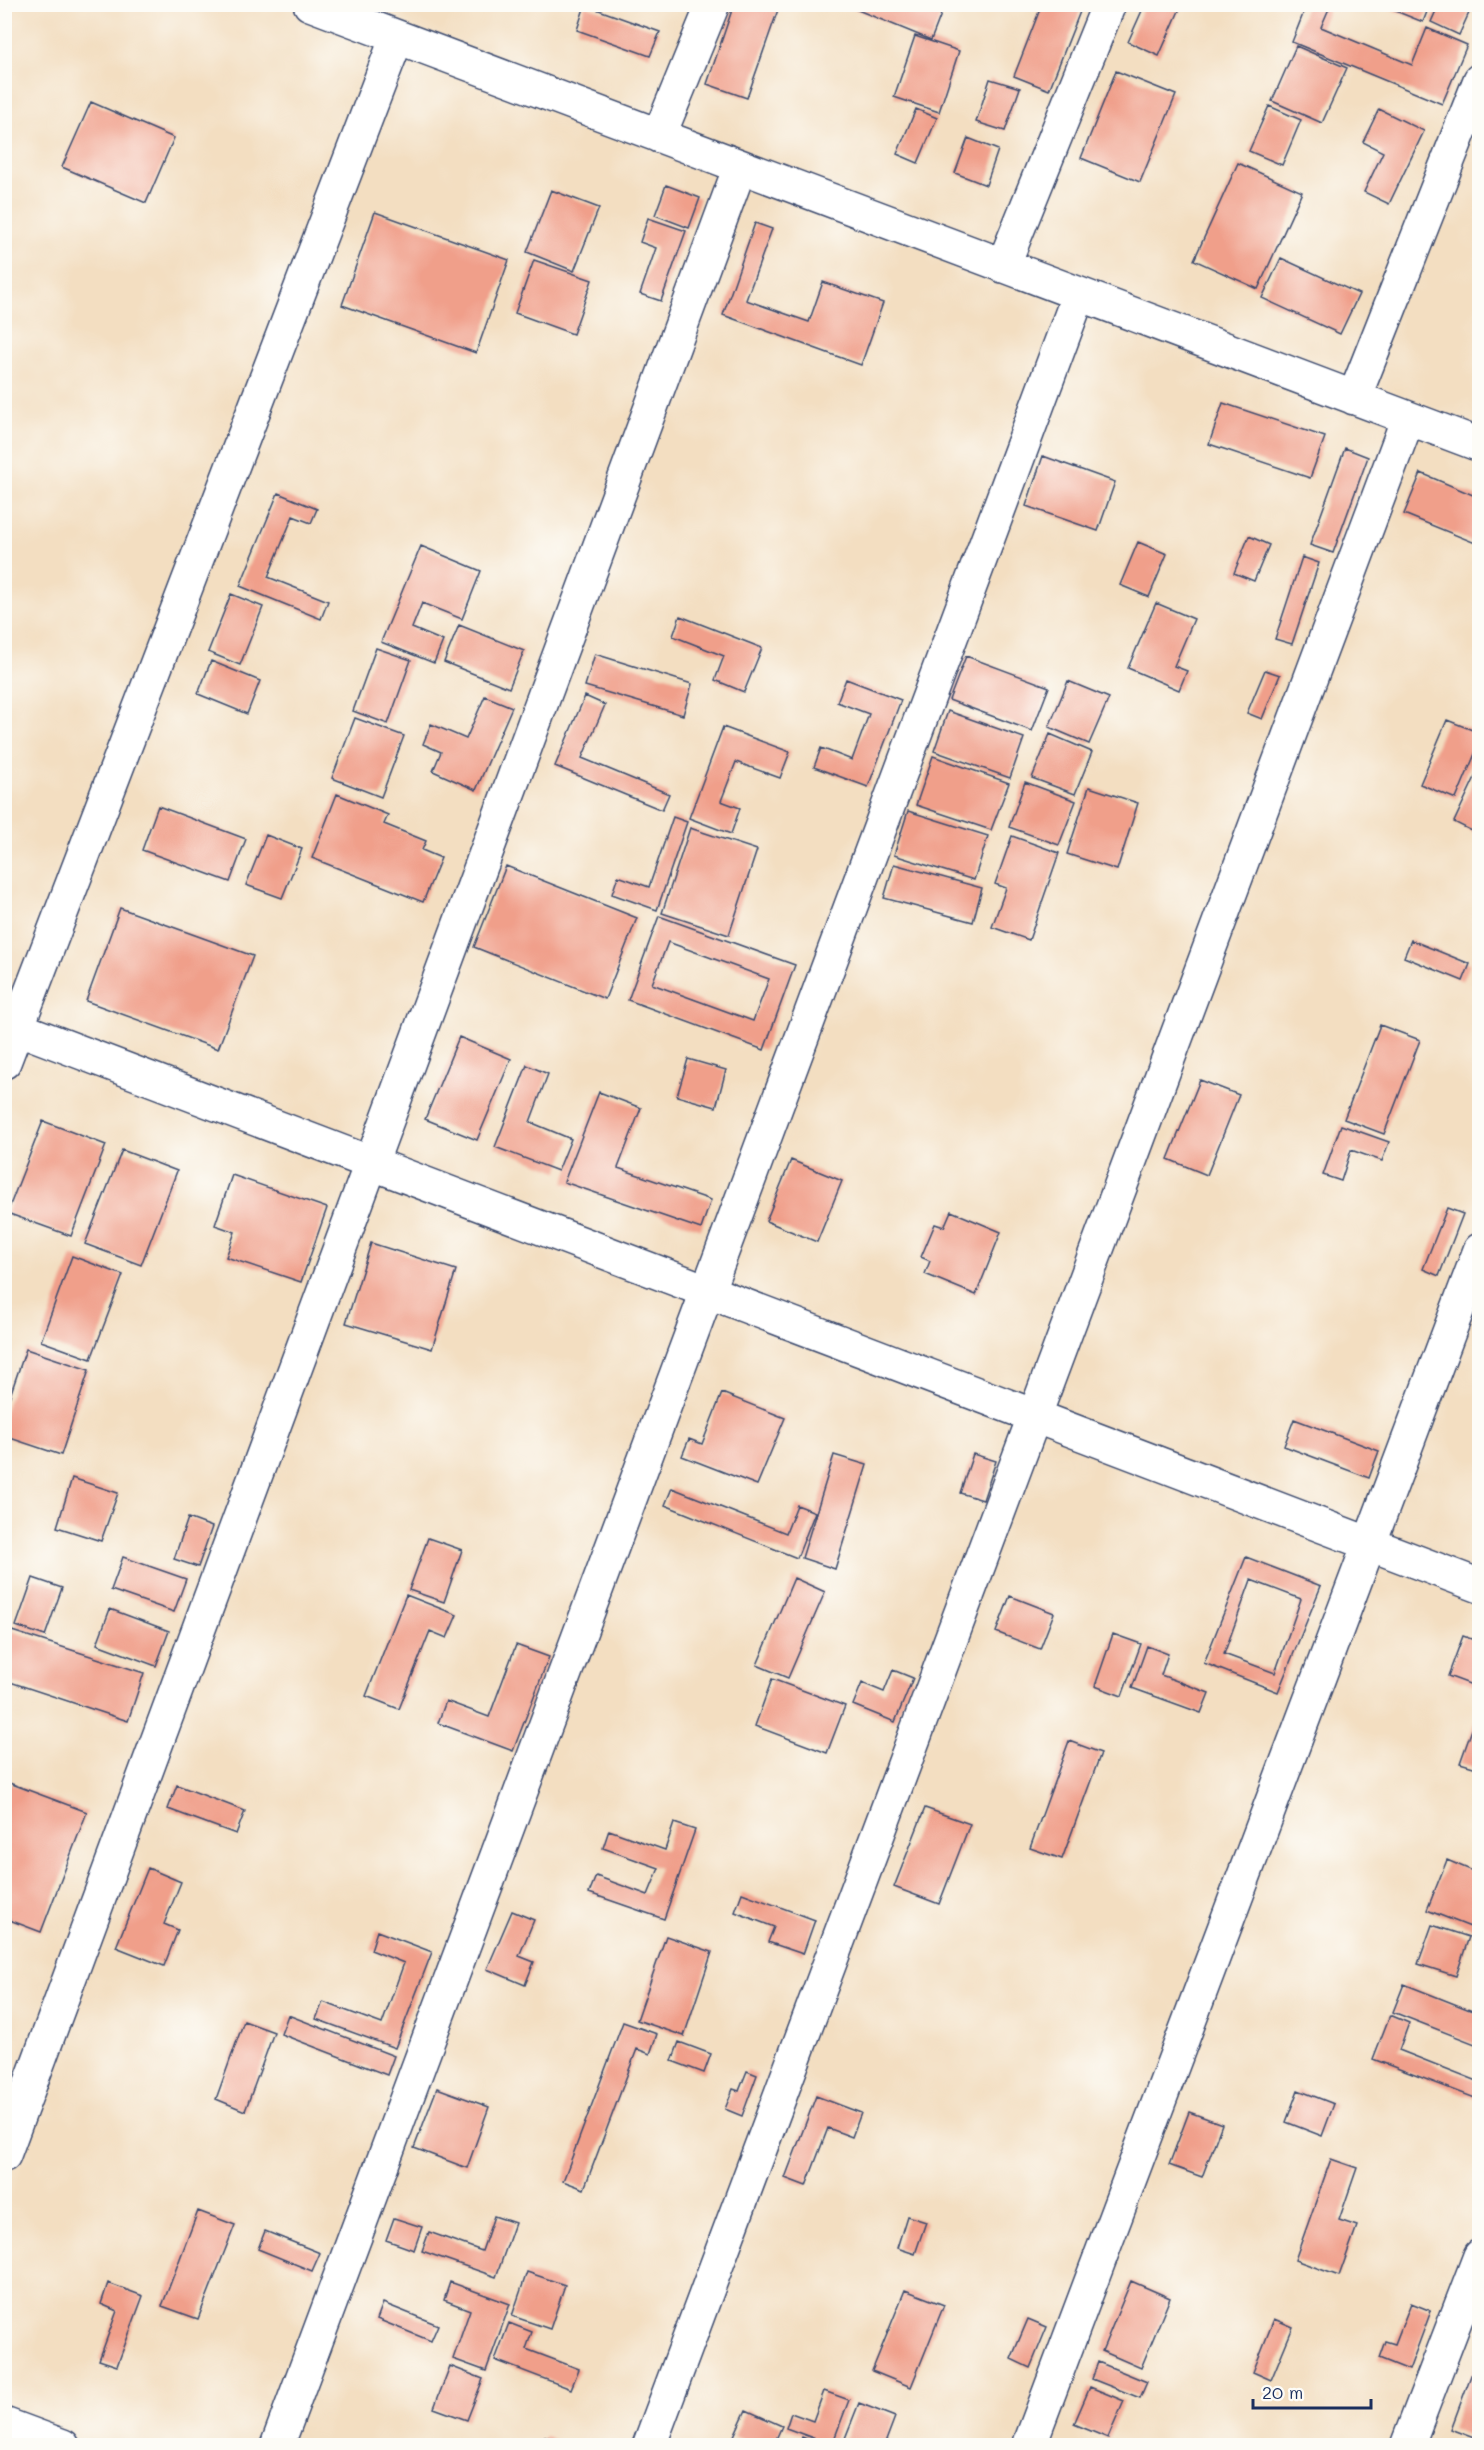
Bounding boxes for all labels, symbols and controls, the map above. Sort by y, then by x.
scale bar [1253,2372,1372,2410]
text: 20 m [1262,2380,1303,2404]

